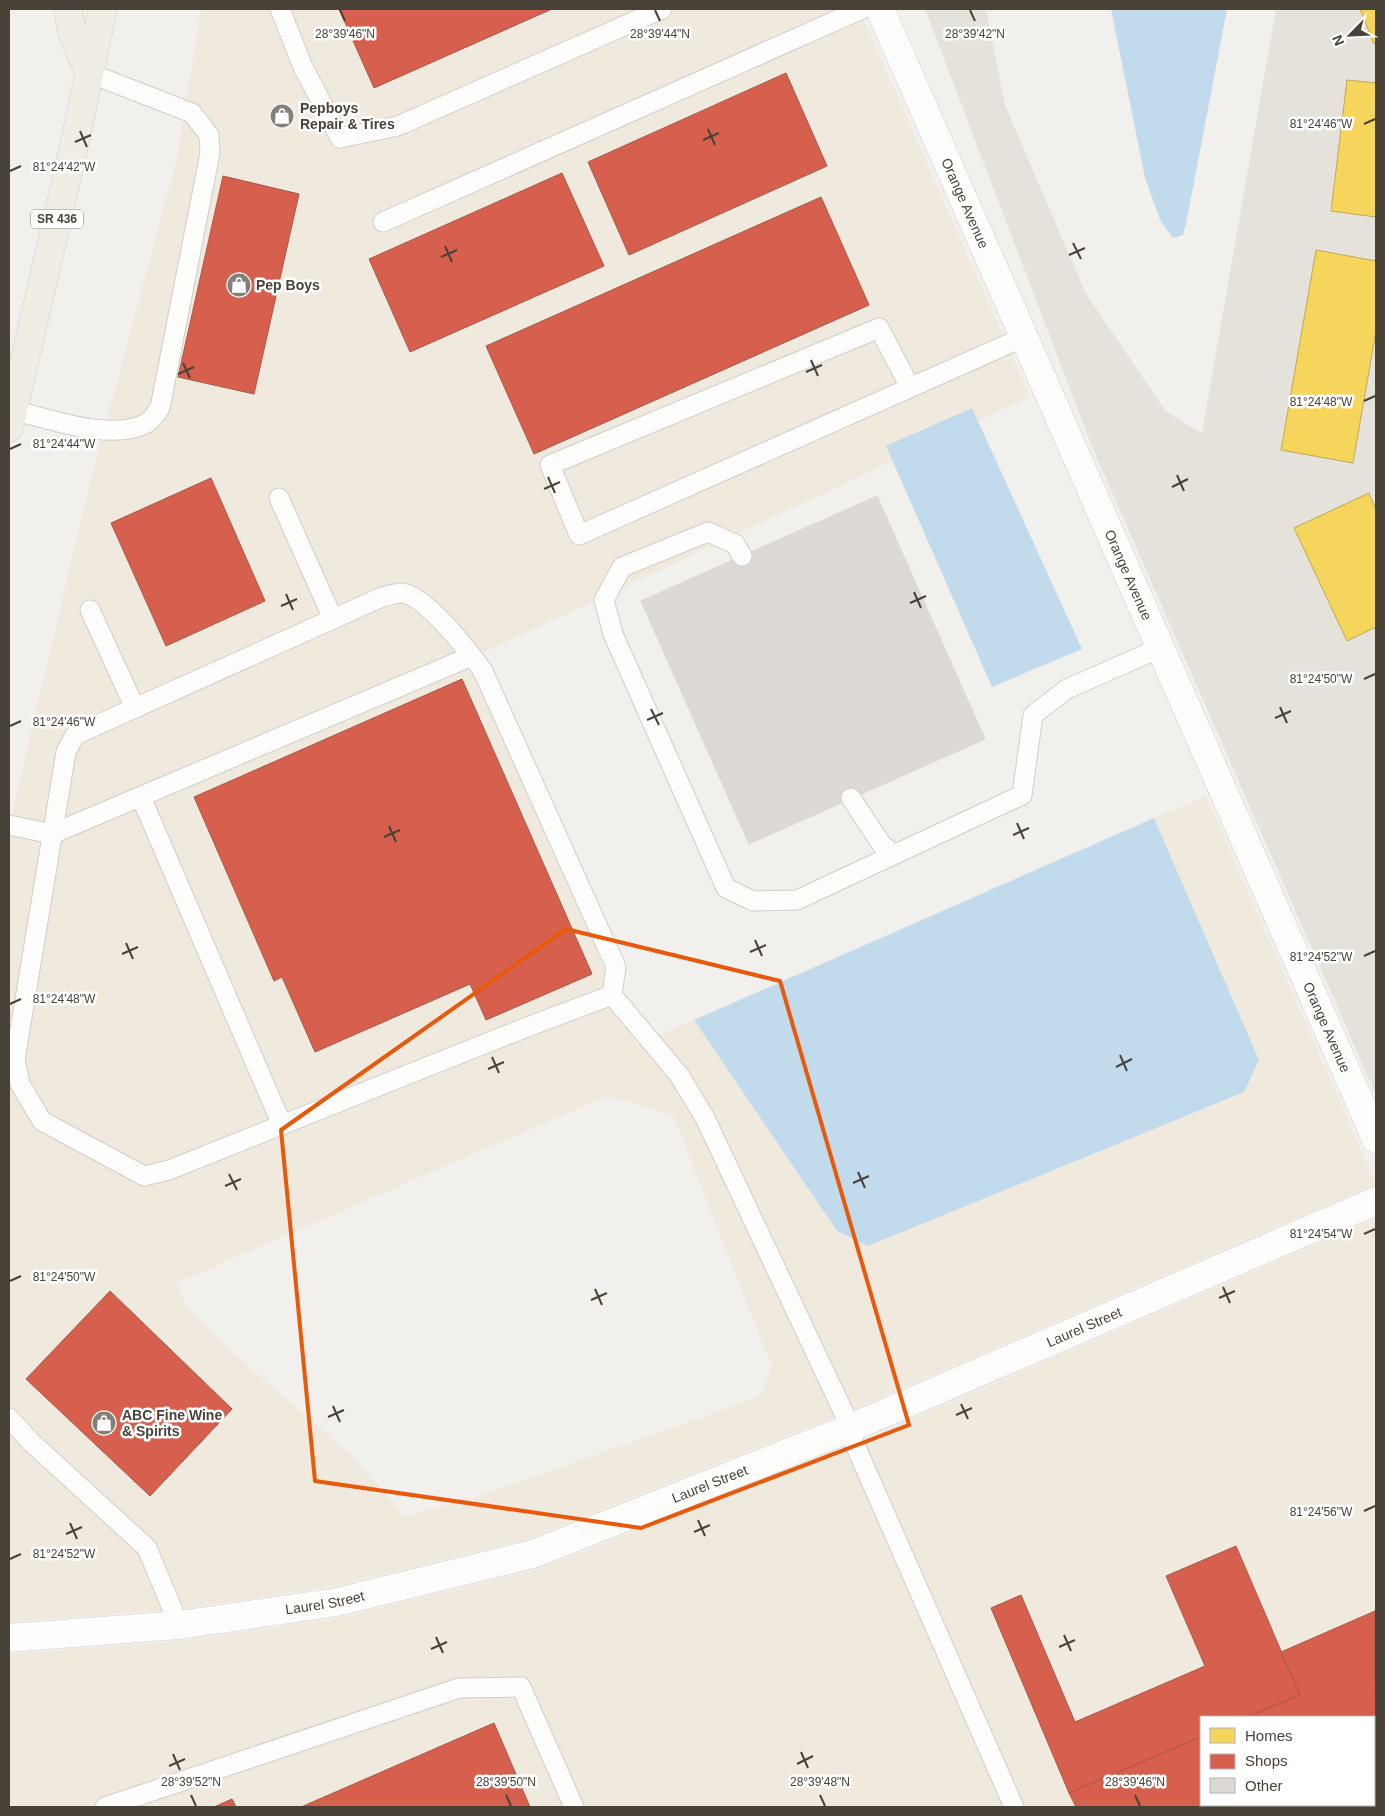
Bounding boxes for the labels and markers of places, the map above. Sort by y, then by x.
place label: Pepboys Repair & Tires [300,100,395,132]
shop icon: Pepboys Repair & Tires [269,103,295,129]
shop icon: Pep Boys [226,272,252,298]
place label: Pep Boys [256,277,320,293]
place label: ABC Fine Wine & Spirits [122,1407,222,1439]
shop icon: ABC Fine Wine & Spirits [91,1410,117,1436]

